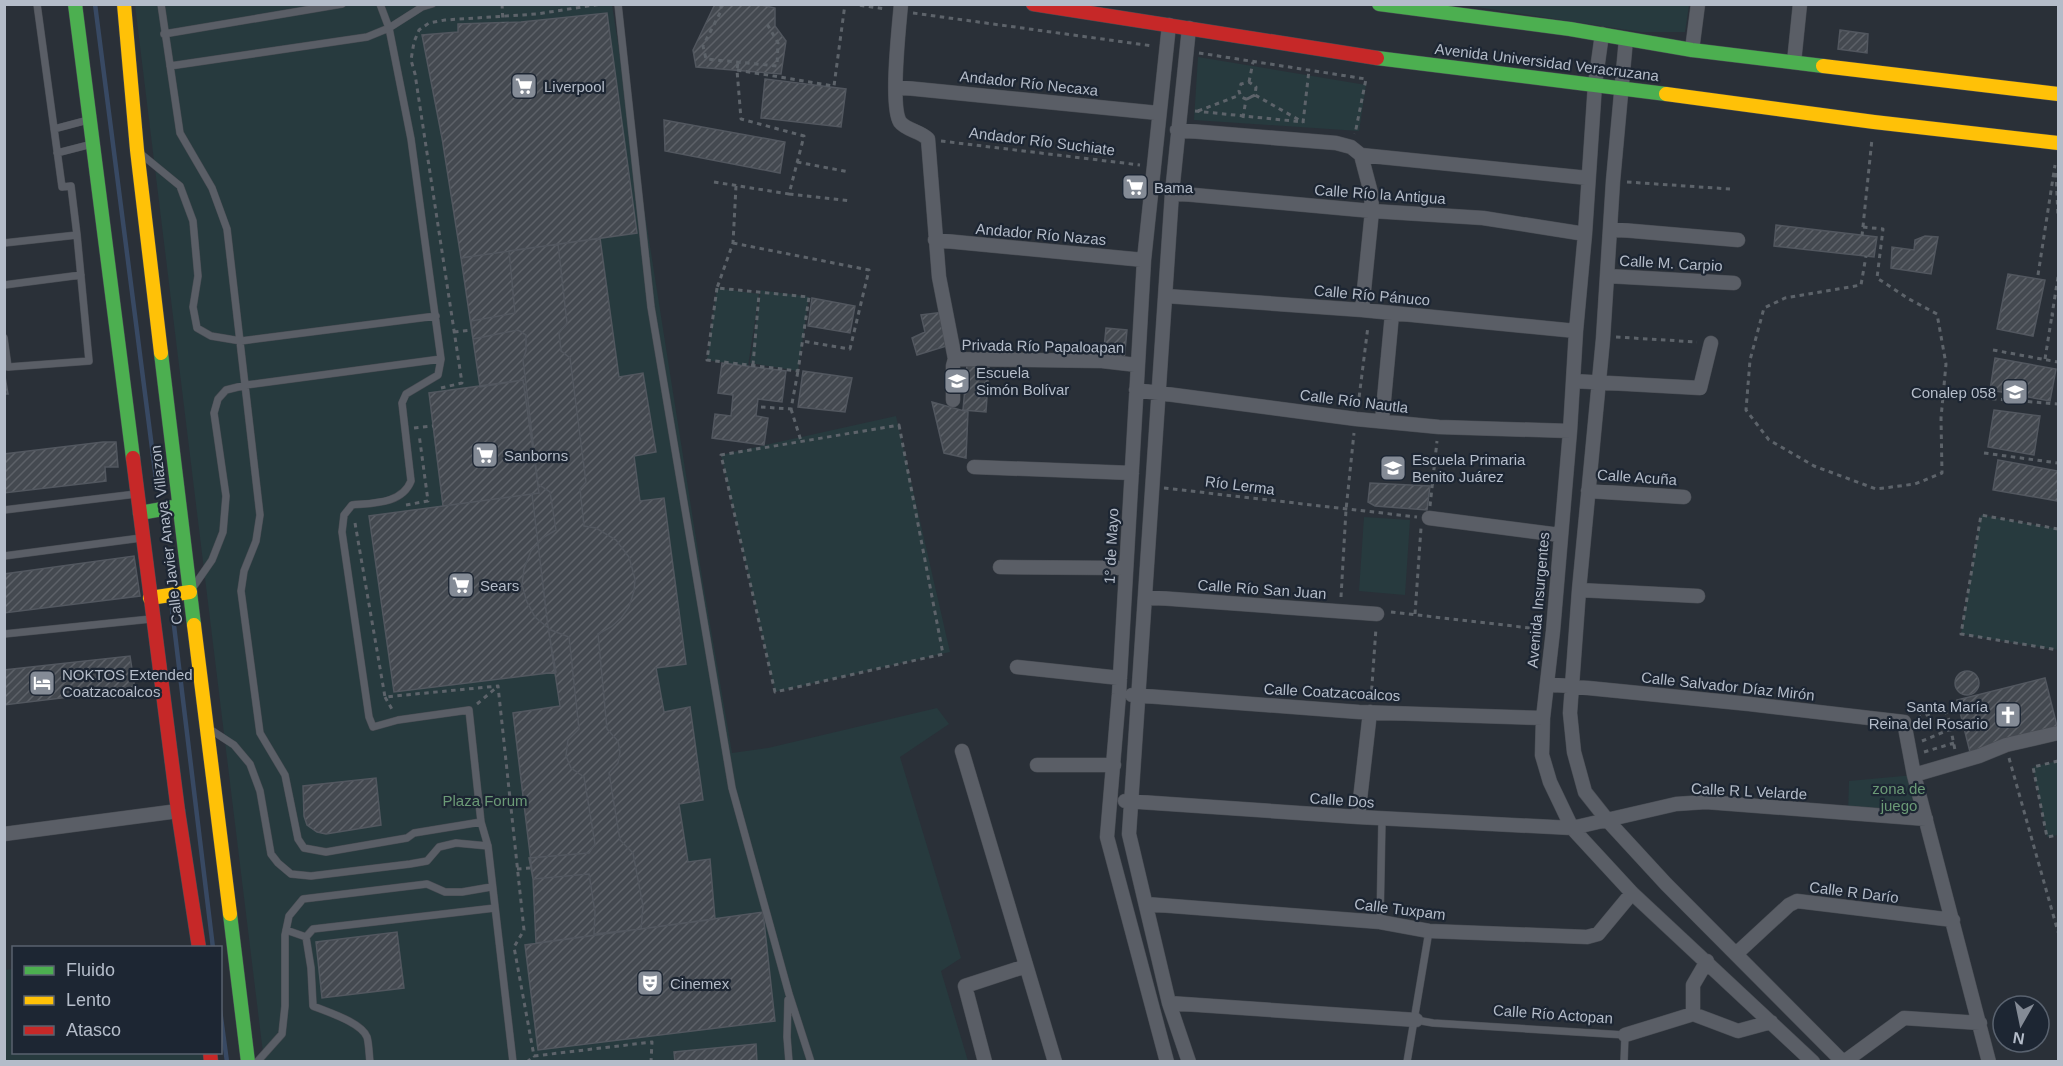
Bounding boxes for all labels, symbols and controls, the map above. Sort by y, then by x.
street label: Avenida Universidad Veracruzana [1434,40,1661,84]
street label: Andador Río Necaxa [959,67,1100,99]
supermarket icon: Liverpool [509,71,539,101]
place label: Liverpool [544,78,605,95]
street label: Andador Río Suchiate [968,124,1116,158]
supermarket icon: Bama [1120,172,1150,202]
place label: Bama [1154,179,1194,196]
street label: Calle Río la Antigua [1314,181,1447,207]
street label: Andador Río Nazas [975,220,1107,248]
street label: Calle M. Carpio [1619,252,1723,274]
street label: Calle Río Pánuco [1313,281,1431,309]
street label: Privada Río Papaloapan [962,336,1124,356]
place label: Escuela Simón Bolívar [976,364,1069,398]
school or university icon: Escuela Simón Bolívar [942,366,972,396]
school or university icon: Conalep 058 [2000,377,2030,407]
place label: Conalep 058 [1911,384,1996,401]
street label: Calle Río Nautla [1299,386,1410,416]
supermarket icon: Sanborns [470,440,500,470]
street label: Calle Javier Anaya Villazon [147,444,185,626]
place label: Sanborns [504,447,568,464]
place label: Escuela Primaria Benito Juárez [1412,451,1526,485]
school or university icon: Escuela Primaria Benito Juárez [1378,453,1408,483]
street label: Calle Acuña [1596,466,1678,488]
street label: Río Lerma [1204,472,1276,498]
street label: 1° de Mayo [1101,508,1121,584]
street label: Avenida Insurgentes [1524,531,1552,669]
supermarket icon: Sears [446,570,476,600]
street label: Calle Río San Juan [1197,576,1327,602]
place label: Sears [480,577,519,594]
place label: NOKTOS Extended Coatzacoalcos [62,666,193,700]
hotel icon: NOKTOS Extended Coatzacoalcos [27,668,57,698]
street label: Calle Salvador Díaz Mirón [1640,668,1816,704]
street label: Calle Coatzacoalcos [1263,680,1401,704]
place label: Santa María Reina del Rosario [1869,698,1989,732]
church icon: Santa María Reina del Rosario [1993,700,2023,730]
street label: Calle R L Velarde [1691,779,1807,803]
park label: zona de juego [1872,780,1926,814]
street label: Calle Dos [1309,789,1375,811]
park label: Plaza Forum [442,792,528,809]
street label: Calle R Darío [1808,878,1900,906]
street label: Calle Tuxpam [1353,895,1447,923]
legend [12,946,222,1054]
text: Fluido [66,960,115,980]
theatre icon: Cinemex [635,968,665,998]
place label: Cinemex [670,975,730,992]
text: Lento [66,990,111,1010]
north arrow [1991,994,2051,1054]
street label: Calle Río Actopan [1493,1001,1613,1027]
text: Atasco [66,1020,121,1040]
text: N [2012,1029,2026,1048]

